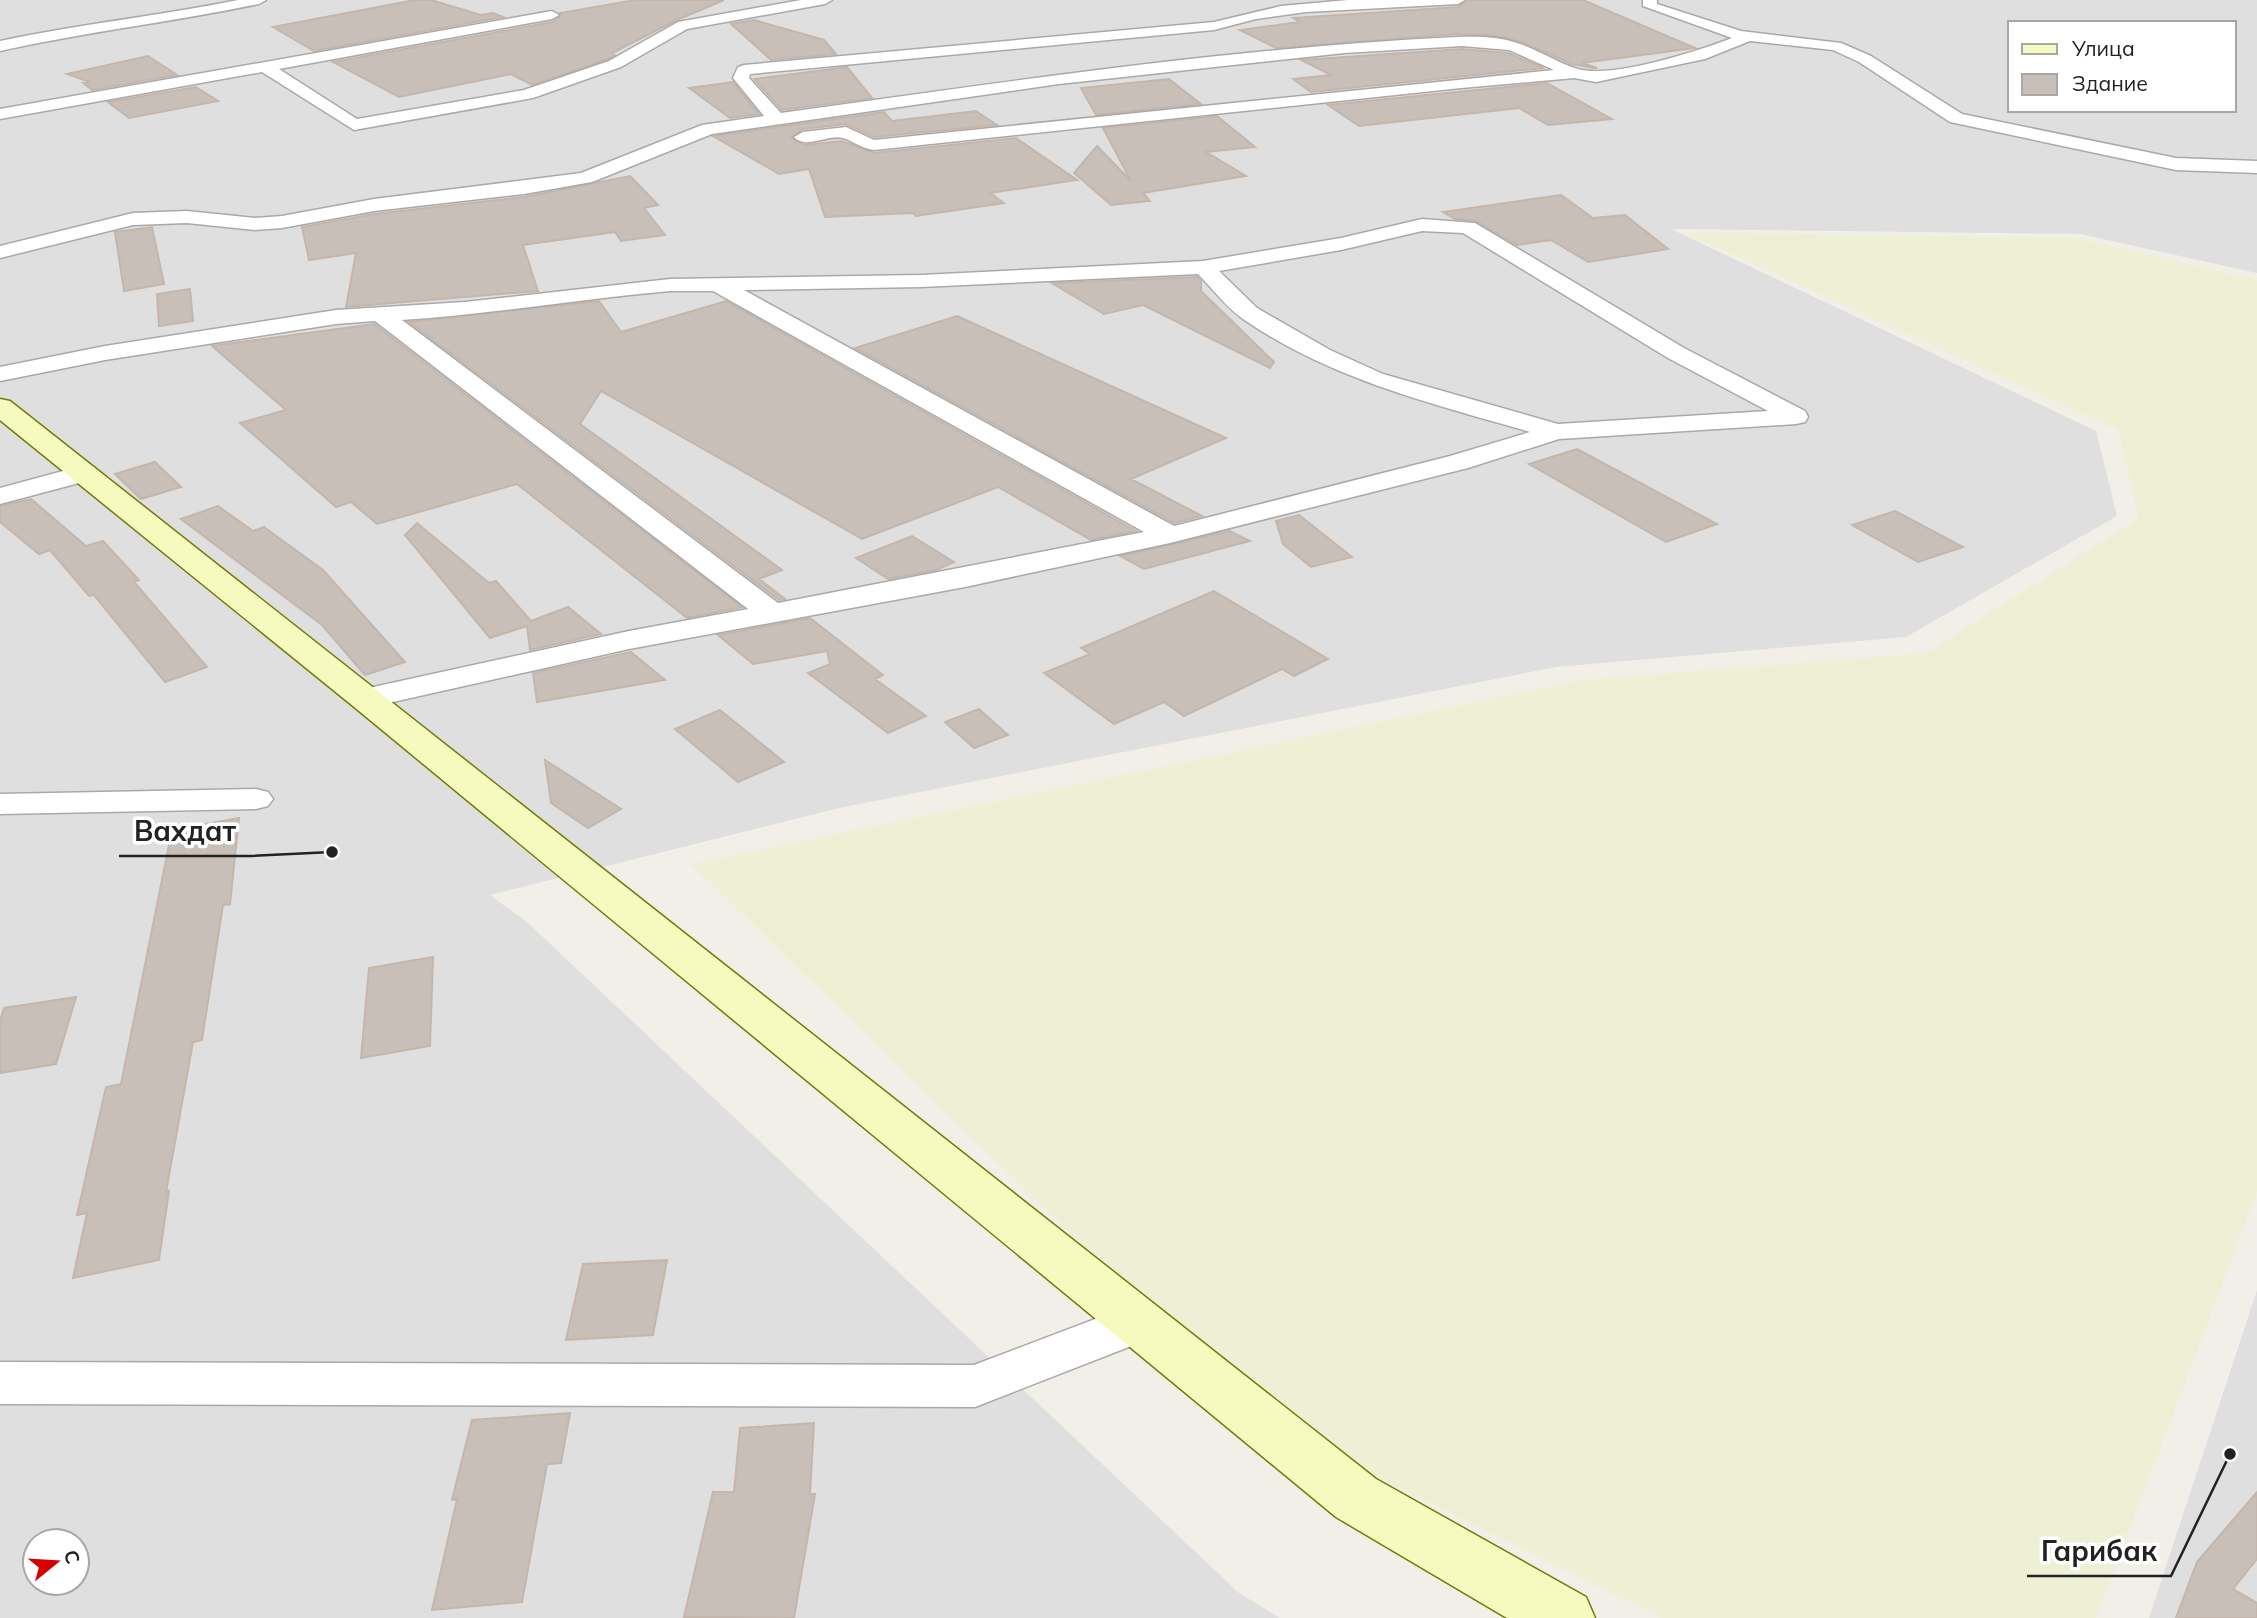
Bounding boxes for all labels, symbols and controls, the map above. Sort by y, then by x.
legend [2008,21,2236,112]
text: Улица [2071,35,2135,61]
text: Здание [2072,70,2148,96]
callout: Вахдат [119,807,250,856]
text: Вахдат [134,813,237,848]
north arrow [21,1527,91,1597]
callout: Гарибак [2027,1527,2171,1576]
text: Гарибак [2041,1533,2158,1568]
text: С [59,1547,86,1567]

